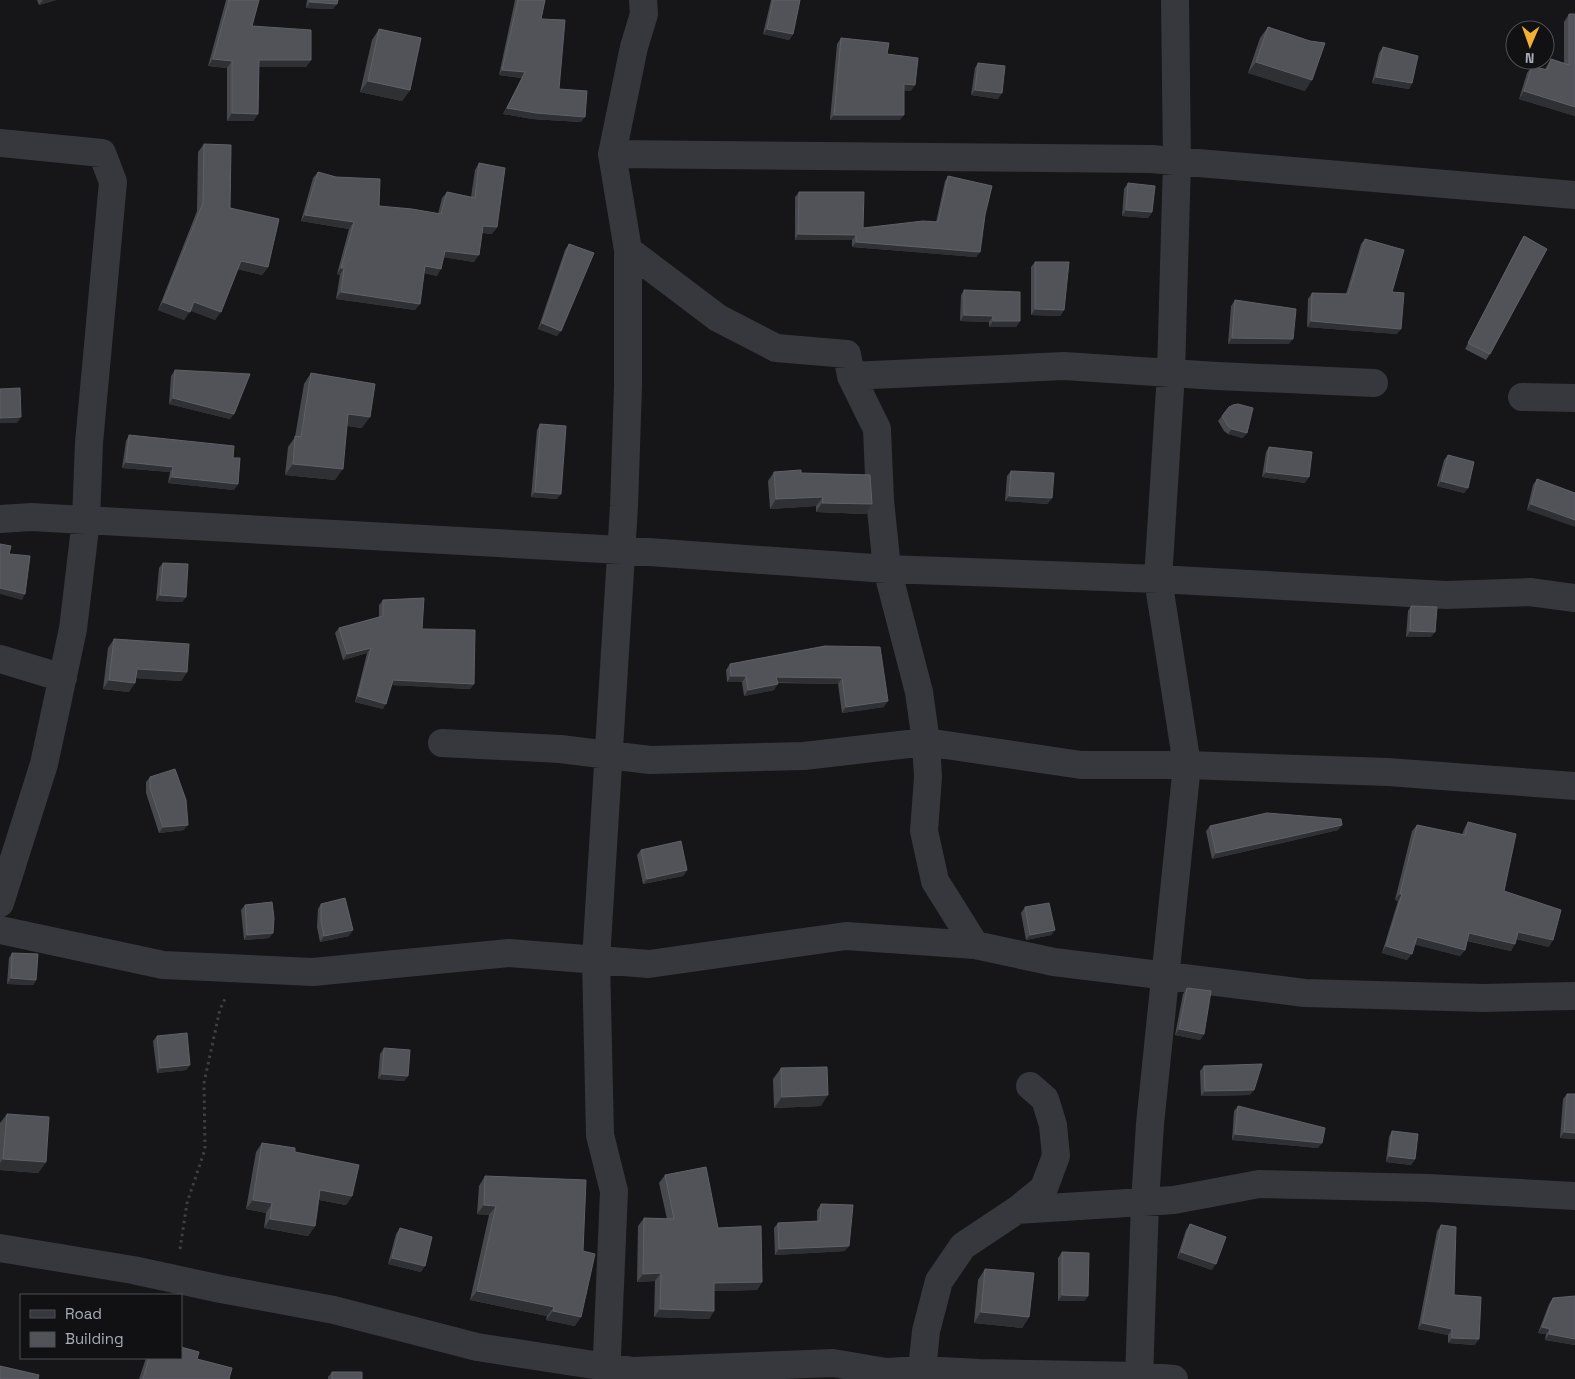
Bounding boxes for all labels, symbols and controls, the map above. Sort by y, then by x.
north arrow [1505,20,1555,70]
text: N [1525,49,1535,67]
legend [20,1294,182,1359]
text: Road [65,1304,102,1323]
text: Building [65,1329,124,1348]

